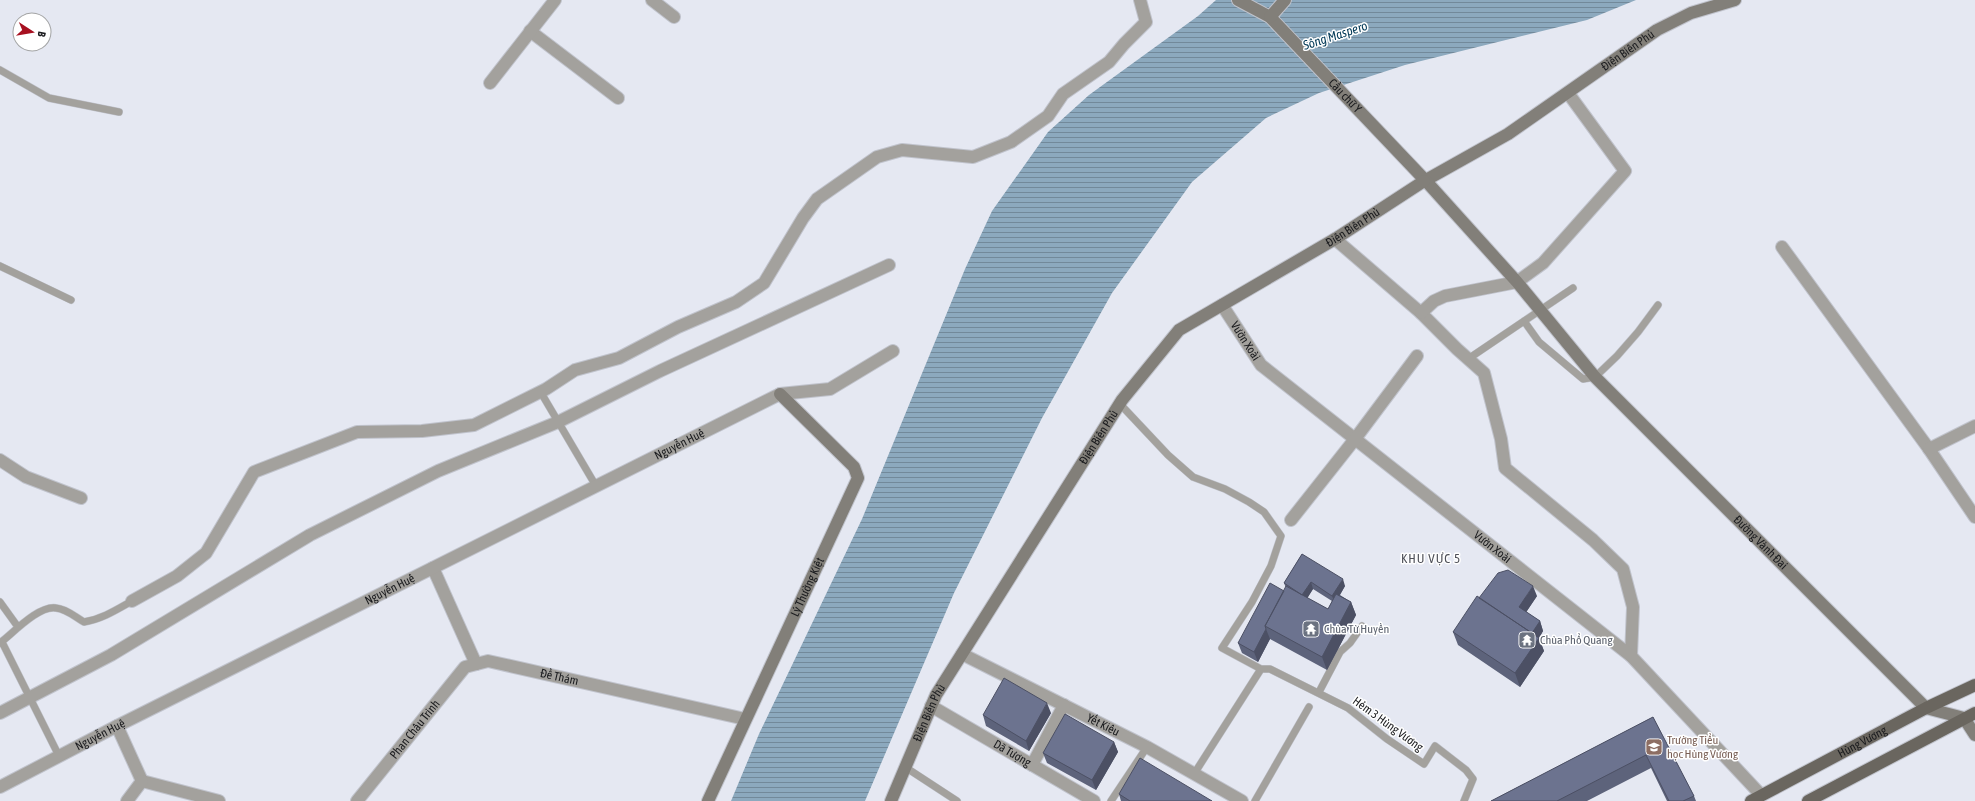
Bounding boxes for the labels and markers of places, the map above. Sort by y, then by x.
temple icon: Chùa Từ Huyền [1301,619,1321,639]
place label: Chùa Từ Huyền [1324,622,1389,636]
temple icon: Chùa Phổ Quang [1517,630,1537,650]
place label: Chùa Phổ Quang [1540,633,1613,647]
place label: Trường Tiểu học Hùng Vương [1667,733,1739,761]
school or university icon: Trường Tiểu học Hùng Vương [1644,737,1664,757]

